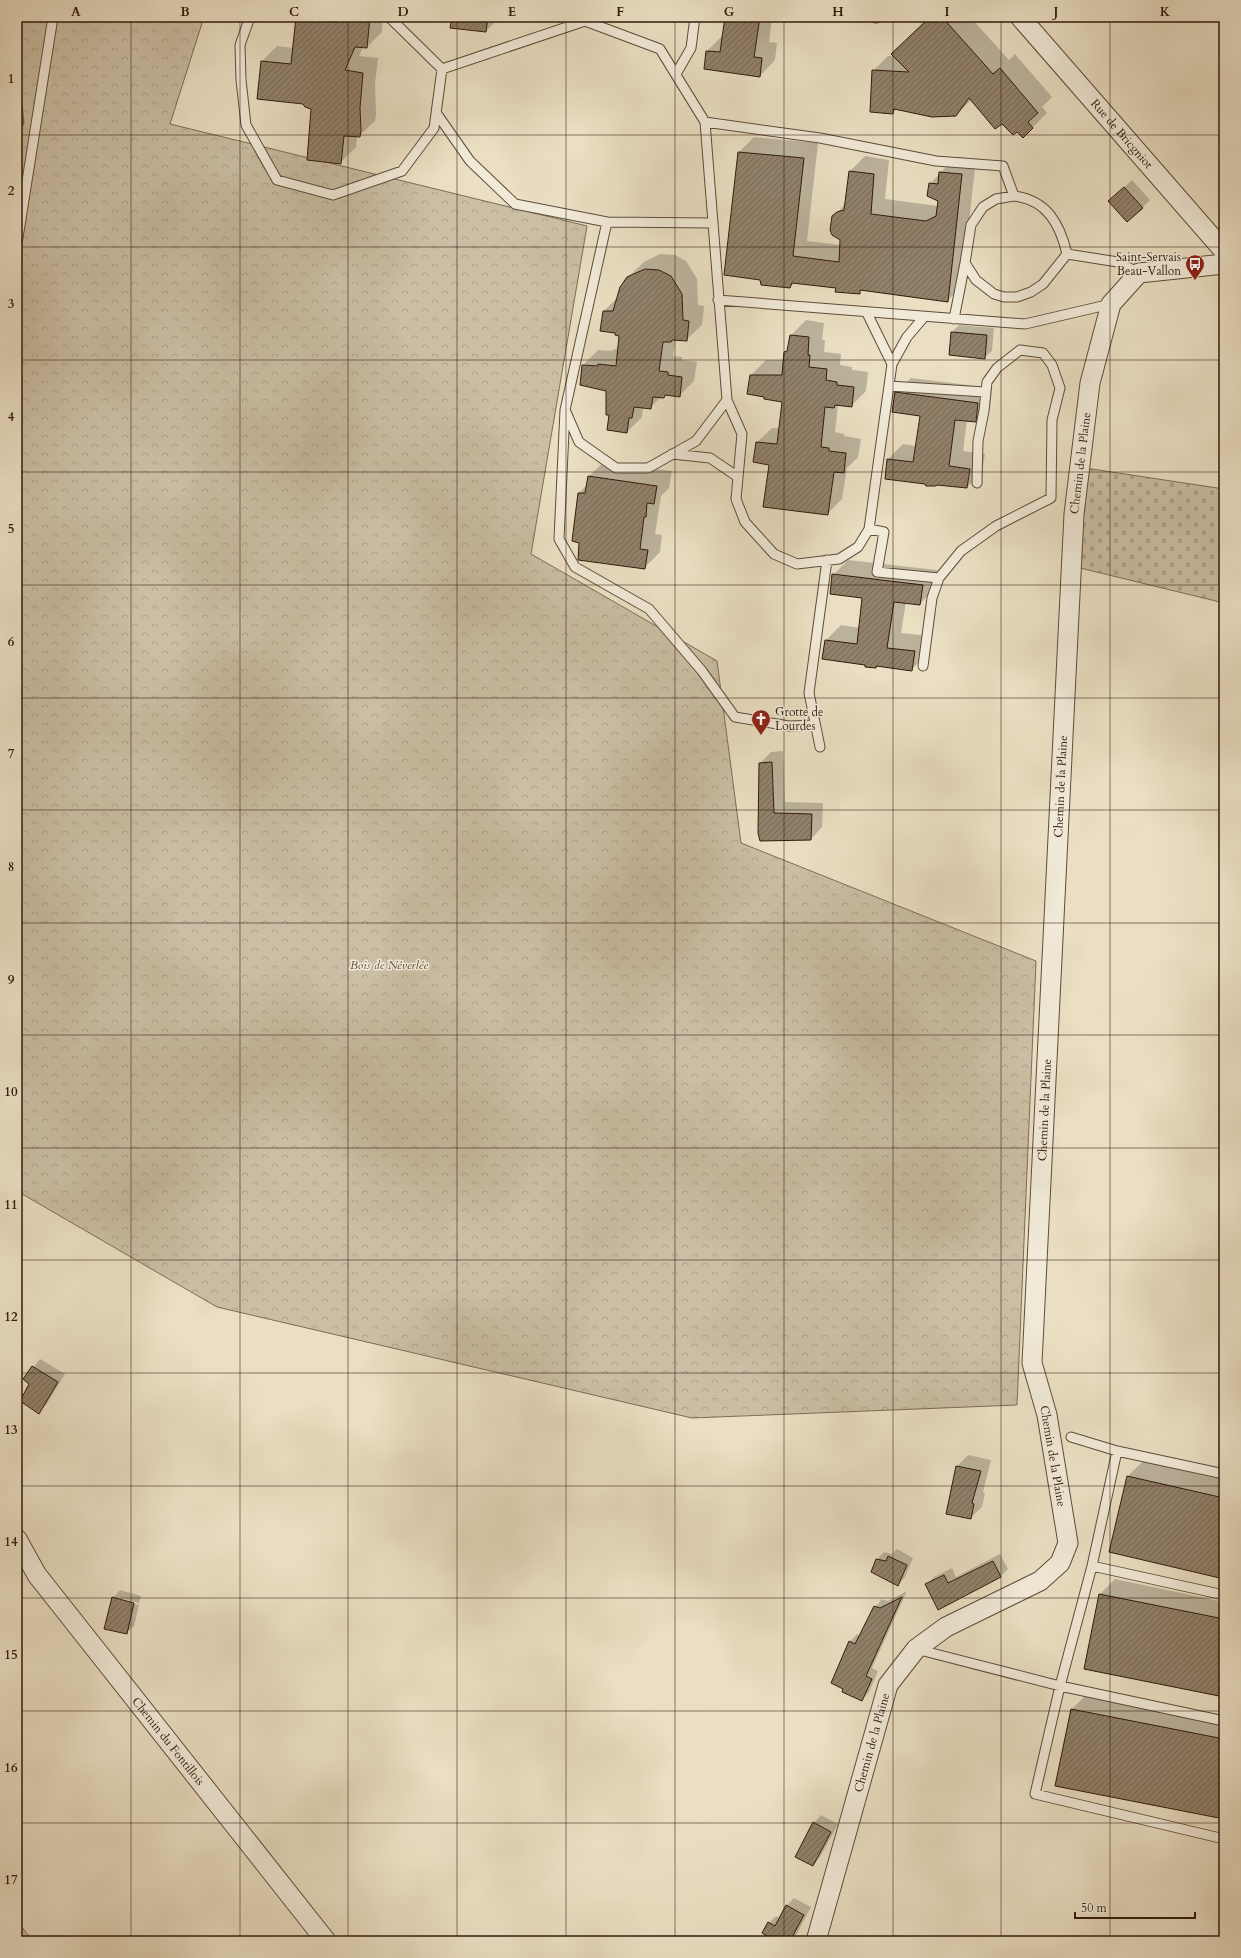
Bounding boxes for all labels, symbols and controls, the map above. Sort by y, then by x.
text: A [71,3,81,21]
text: B [180,3,190,21]
text: C [289,3,299,21]
text: D [397,3,409,21]
text: E [508,3,516,21]
text: F [616,3,624,21]
text: G [724,3,735,21]
text: H [832,3,844,21]
text: I [944,3,950,21]
text: J [1052,3,1059,21]
text: K [1160,3,1171,21]
text: 1 [8,70,14,88]
street label: Rue de Bricgniot [1087,96,1157,172]
text: 2 [8,182,15,200]
place label: Saint-Servais Beau-Vallon [1116,249,1181,279]
bus stop icon: Saint-Servais Beau-Vallon [1184,253,1206,281]
text: 3 [8,295,15,313]
text: 4 [8,408,15,426]
street label: Chemin de la Plaine [1066,411,1094,515]
text: 5 [8,520,14,538]
text: 6 [8,633,15,651]
place label: Grotte de Lourdes [775,704,823,734]
church icon: Grotte de Lourdes [750,708,772,736]
street label: Chemin de la Plaine [1050,735,1071,838]
text: 7 [8,745,15,763]
text: 8 [8,858,14,876]
park label: Bois de Néverlée [350,957,428,973]
text: 9 [8,971,15,989]
street label: Chemin de la Plaine [1034,1058,1055,1162]
text: 10 [4,1083,18,1101]
text: 11 [4,1196,18,1214]
text: 12 [4,1308,18,1326]
street label: Chemin de la Plaine [1036,1404,1070,1508]
text: 13 [4,1421,18,1439]
text: 14 [4,1533,18,1551]
text: 15 [4,1646,18,1664]
street label: Chemin de la Plaine [850,1691,893,1794]
street label: Chemin du Fontillois [128,1694,208,1789]
text: 16 [4,1759,18,1777]
text: 17 [4,1871,18,1889]
scale bar [1075,1894,1195,1920]
text: 50 m [1081,1900,1108,1916]

